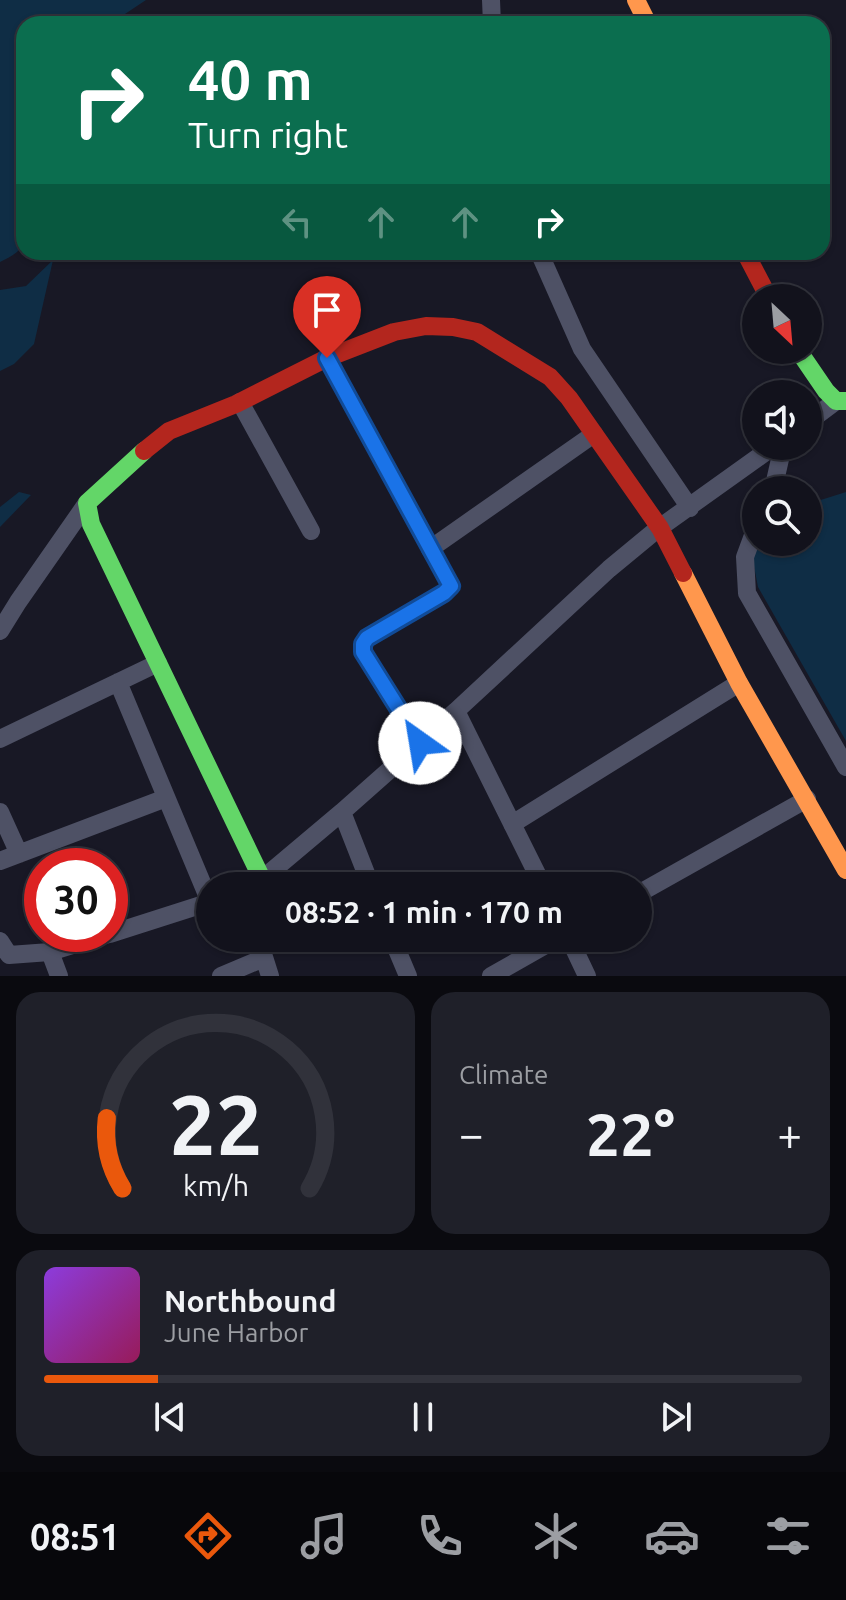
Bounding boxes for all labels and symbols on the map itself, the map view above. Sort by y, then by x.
pin [293,276,361,358]
north arrow [742,284,822,364]
position arrow [378,701,462,785]
speed limit sign: 30 [24,848,128,952]

